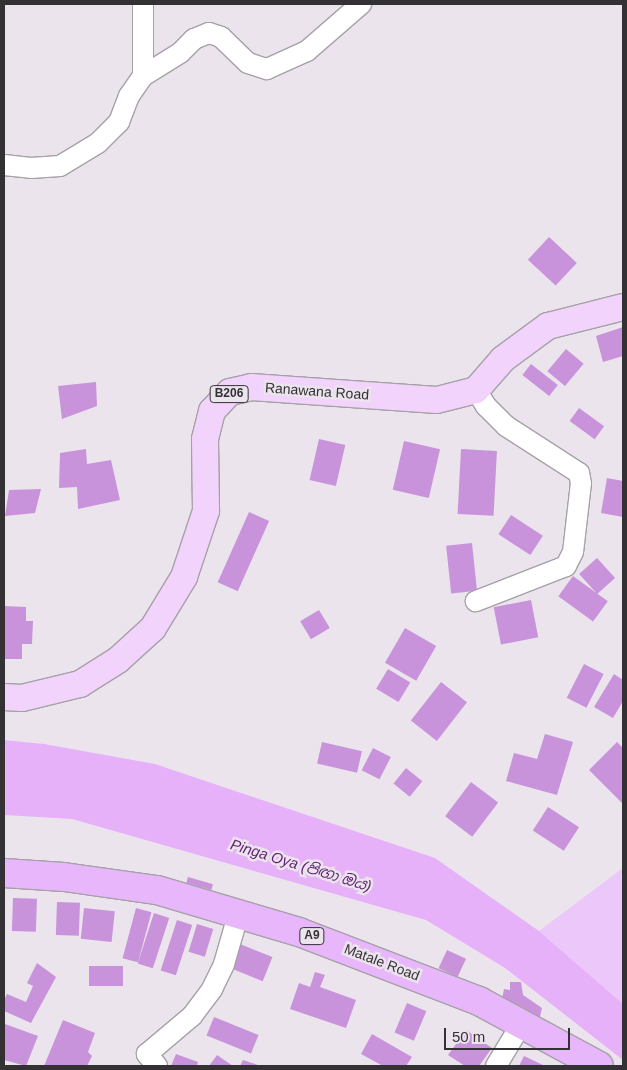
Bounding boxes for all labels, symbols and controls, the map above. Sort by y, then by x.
street label: Ranawana Road [264,379,370,403]
road number: B206 [209,384,249,404]
water label: Pinga Oya (පිඟා ඔය) [228,835,374,895]
road number: A9 [298,926,326,946]
street label: Matale Road [342,940,422,984]
scale bar [447,1018,573,1050]
text: 50 m [452,1028,485,1045]

